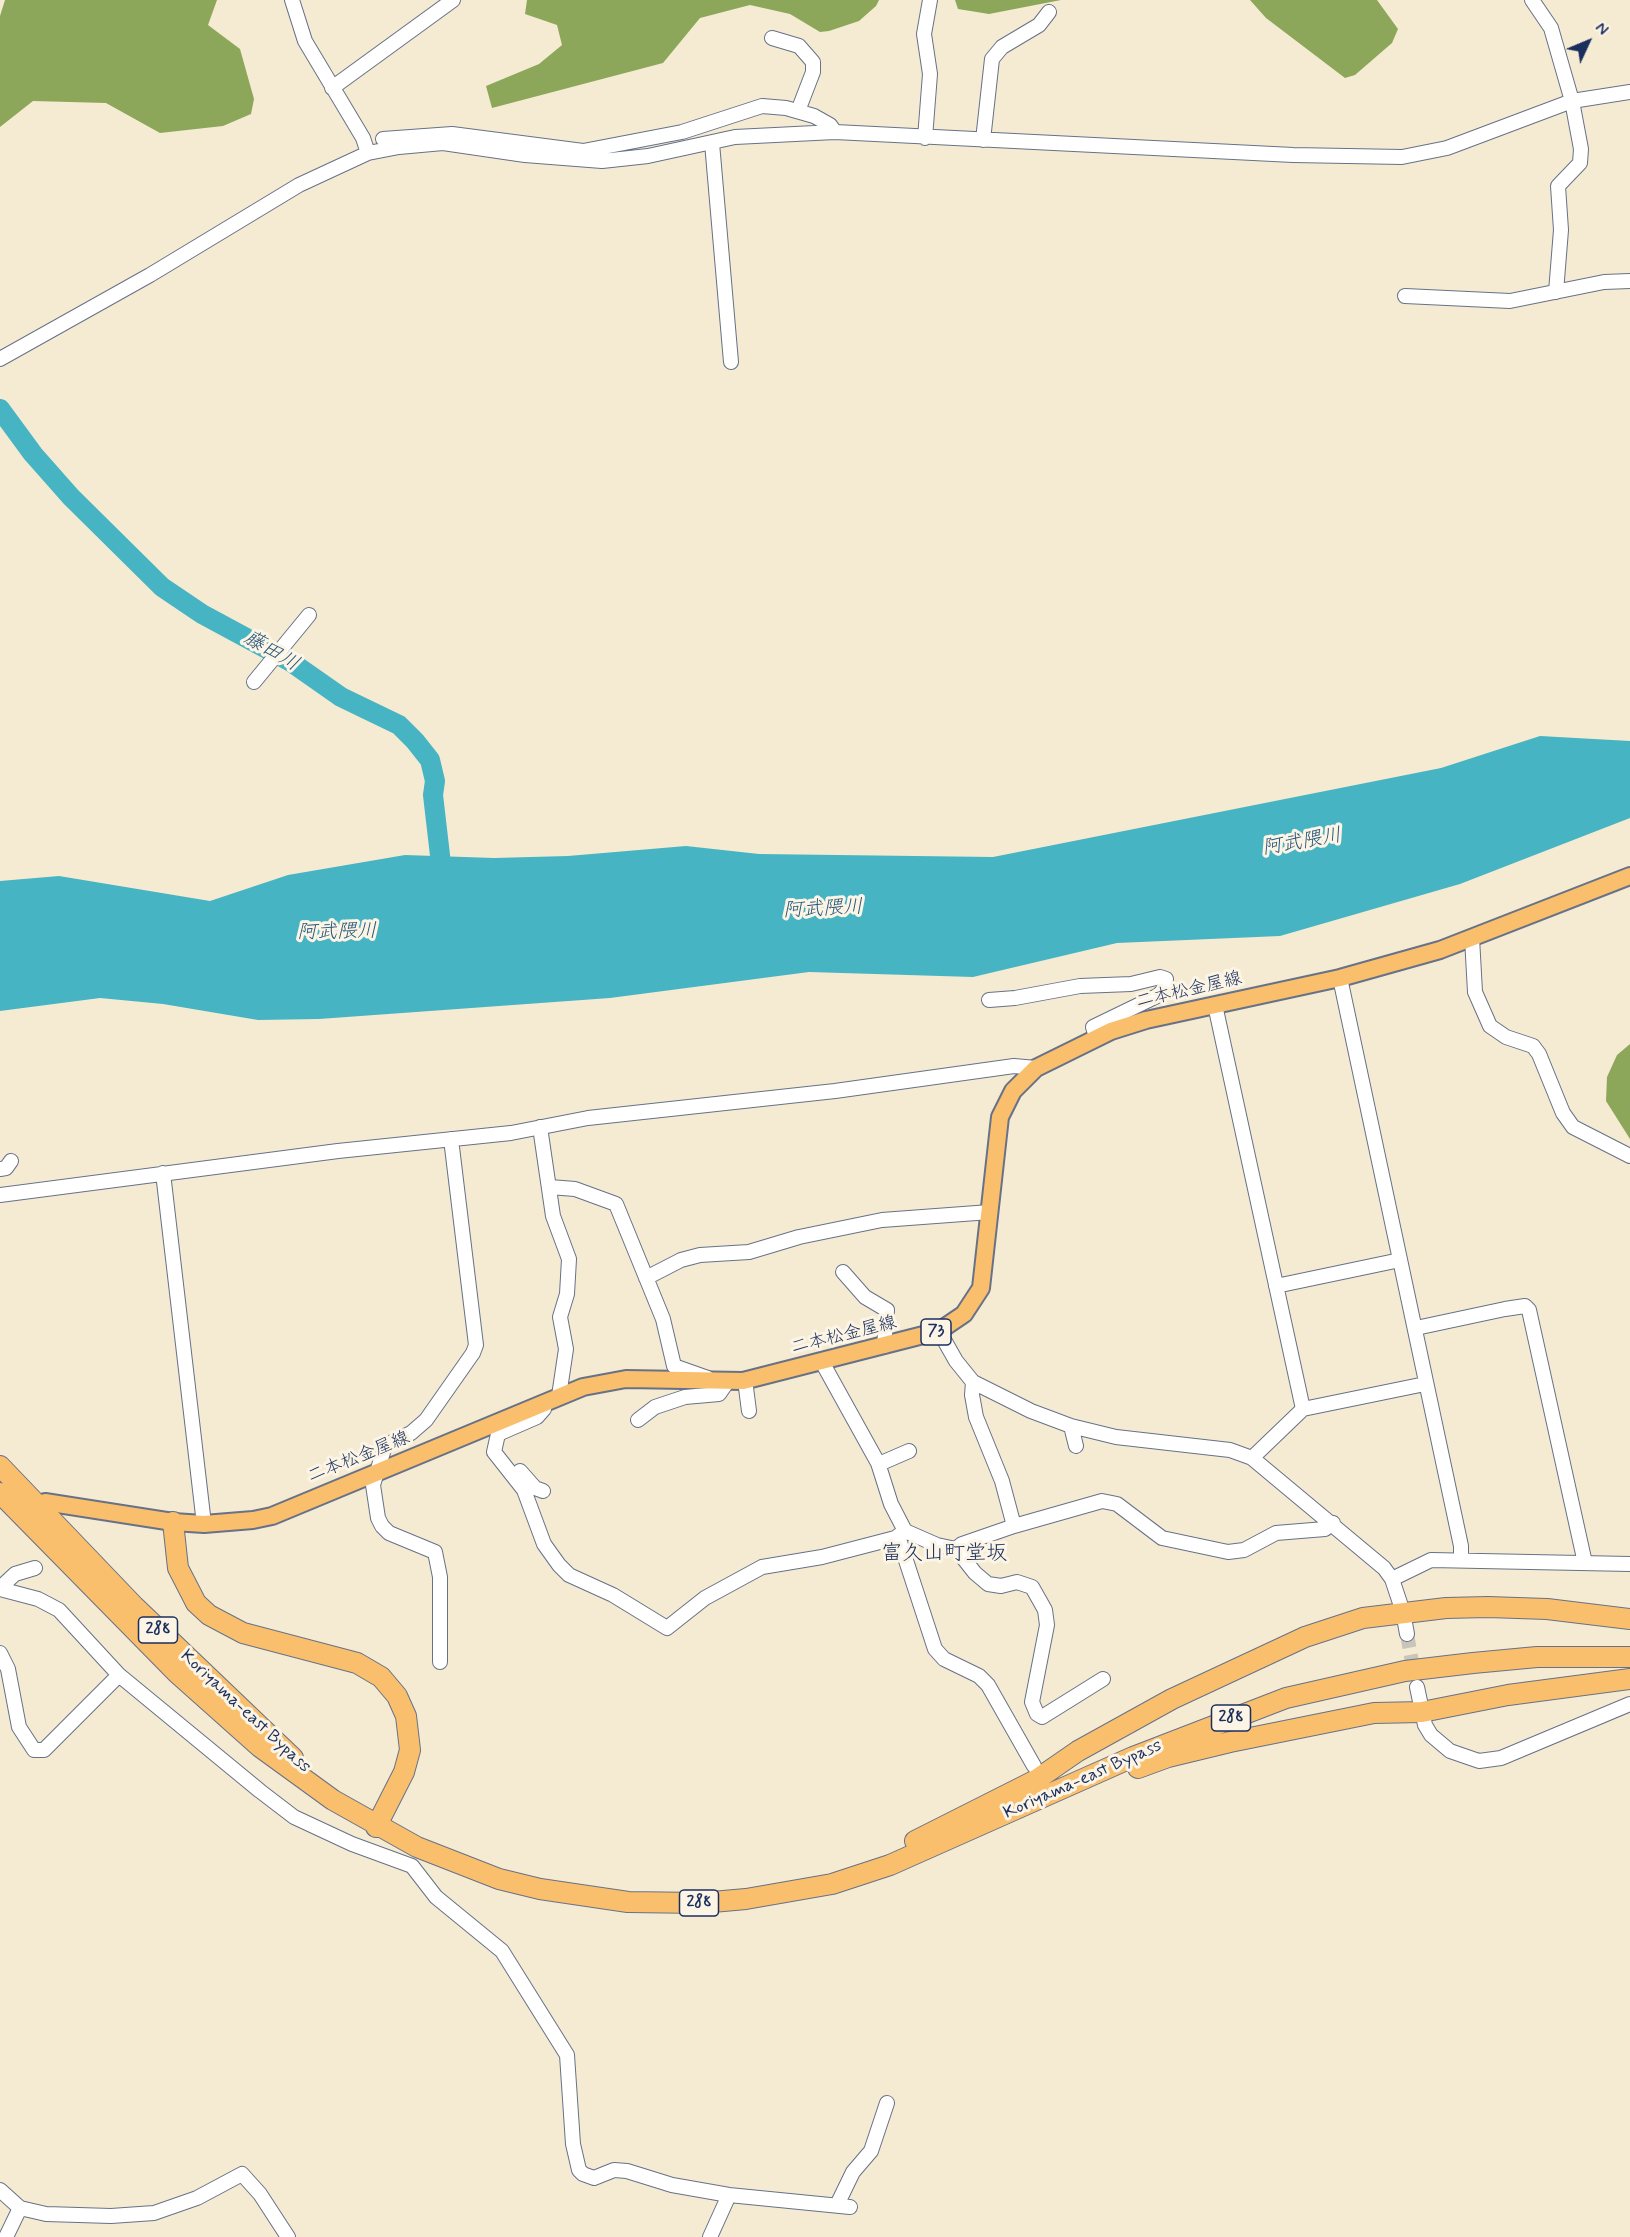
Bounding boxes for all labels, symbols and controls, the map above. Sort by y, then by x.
north arrow [1558,12,1618,72]
text: N [1590,18,1613,40]
water label: 藤田川 [239,627,303,677]
water label: 阿武隈川 [1261,824,1343,862]
water label: 阿武隈川 [782,896,864,924]
water label: 阿武隈川 [297,920,377,946]
street label: 二本松金屋線 [1134,968,1244,1014]
street label: 二本松金屋線 [789,1312,899,1360]
road number: 73 [921,1319,951,1345]
street label: 二本松金屋線 [305,1428,413,1488]
district label: 富久山町堂坂 [881,1542,1007,1568]
road number: 288 [138,1617,178,1643]
street label: Koriyama-east Bypass [175,1646,315,1778]
road number: 288 [1212,1705,1250,1731]
street label: Koriyama-east Bypass [1001,1735,1165,1825]
road number: 288 [680,1890,718,1916]

